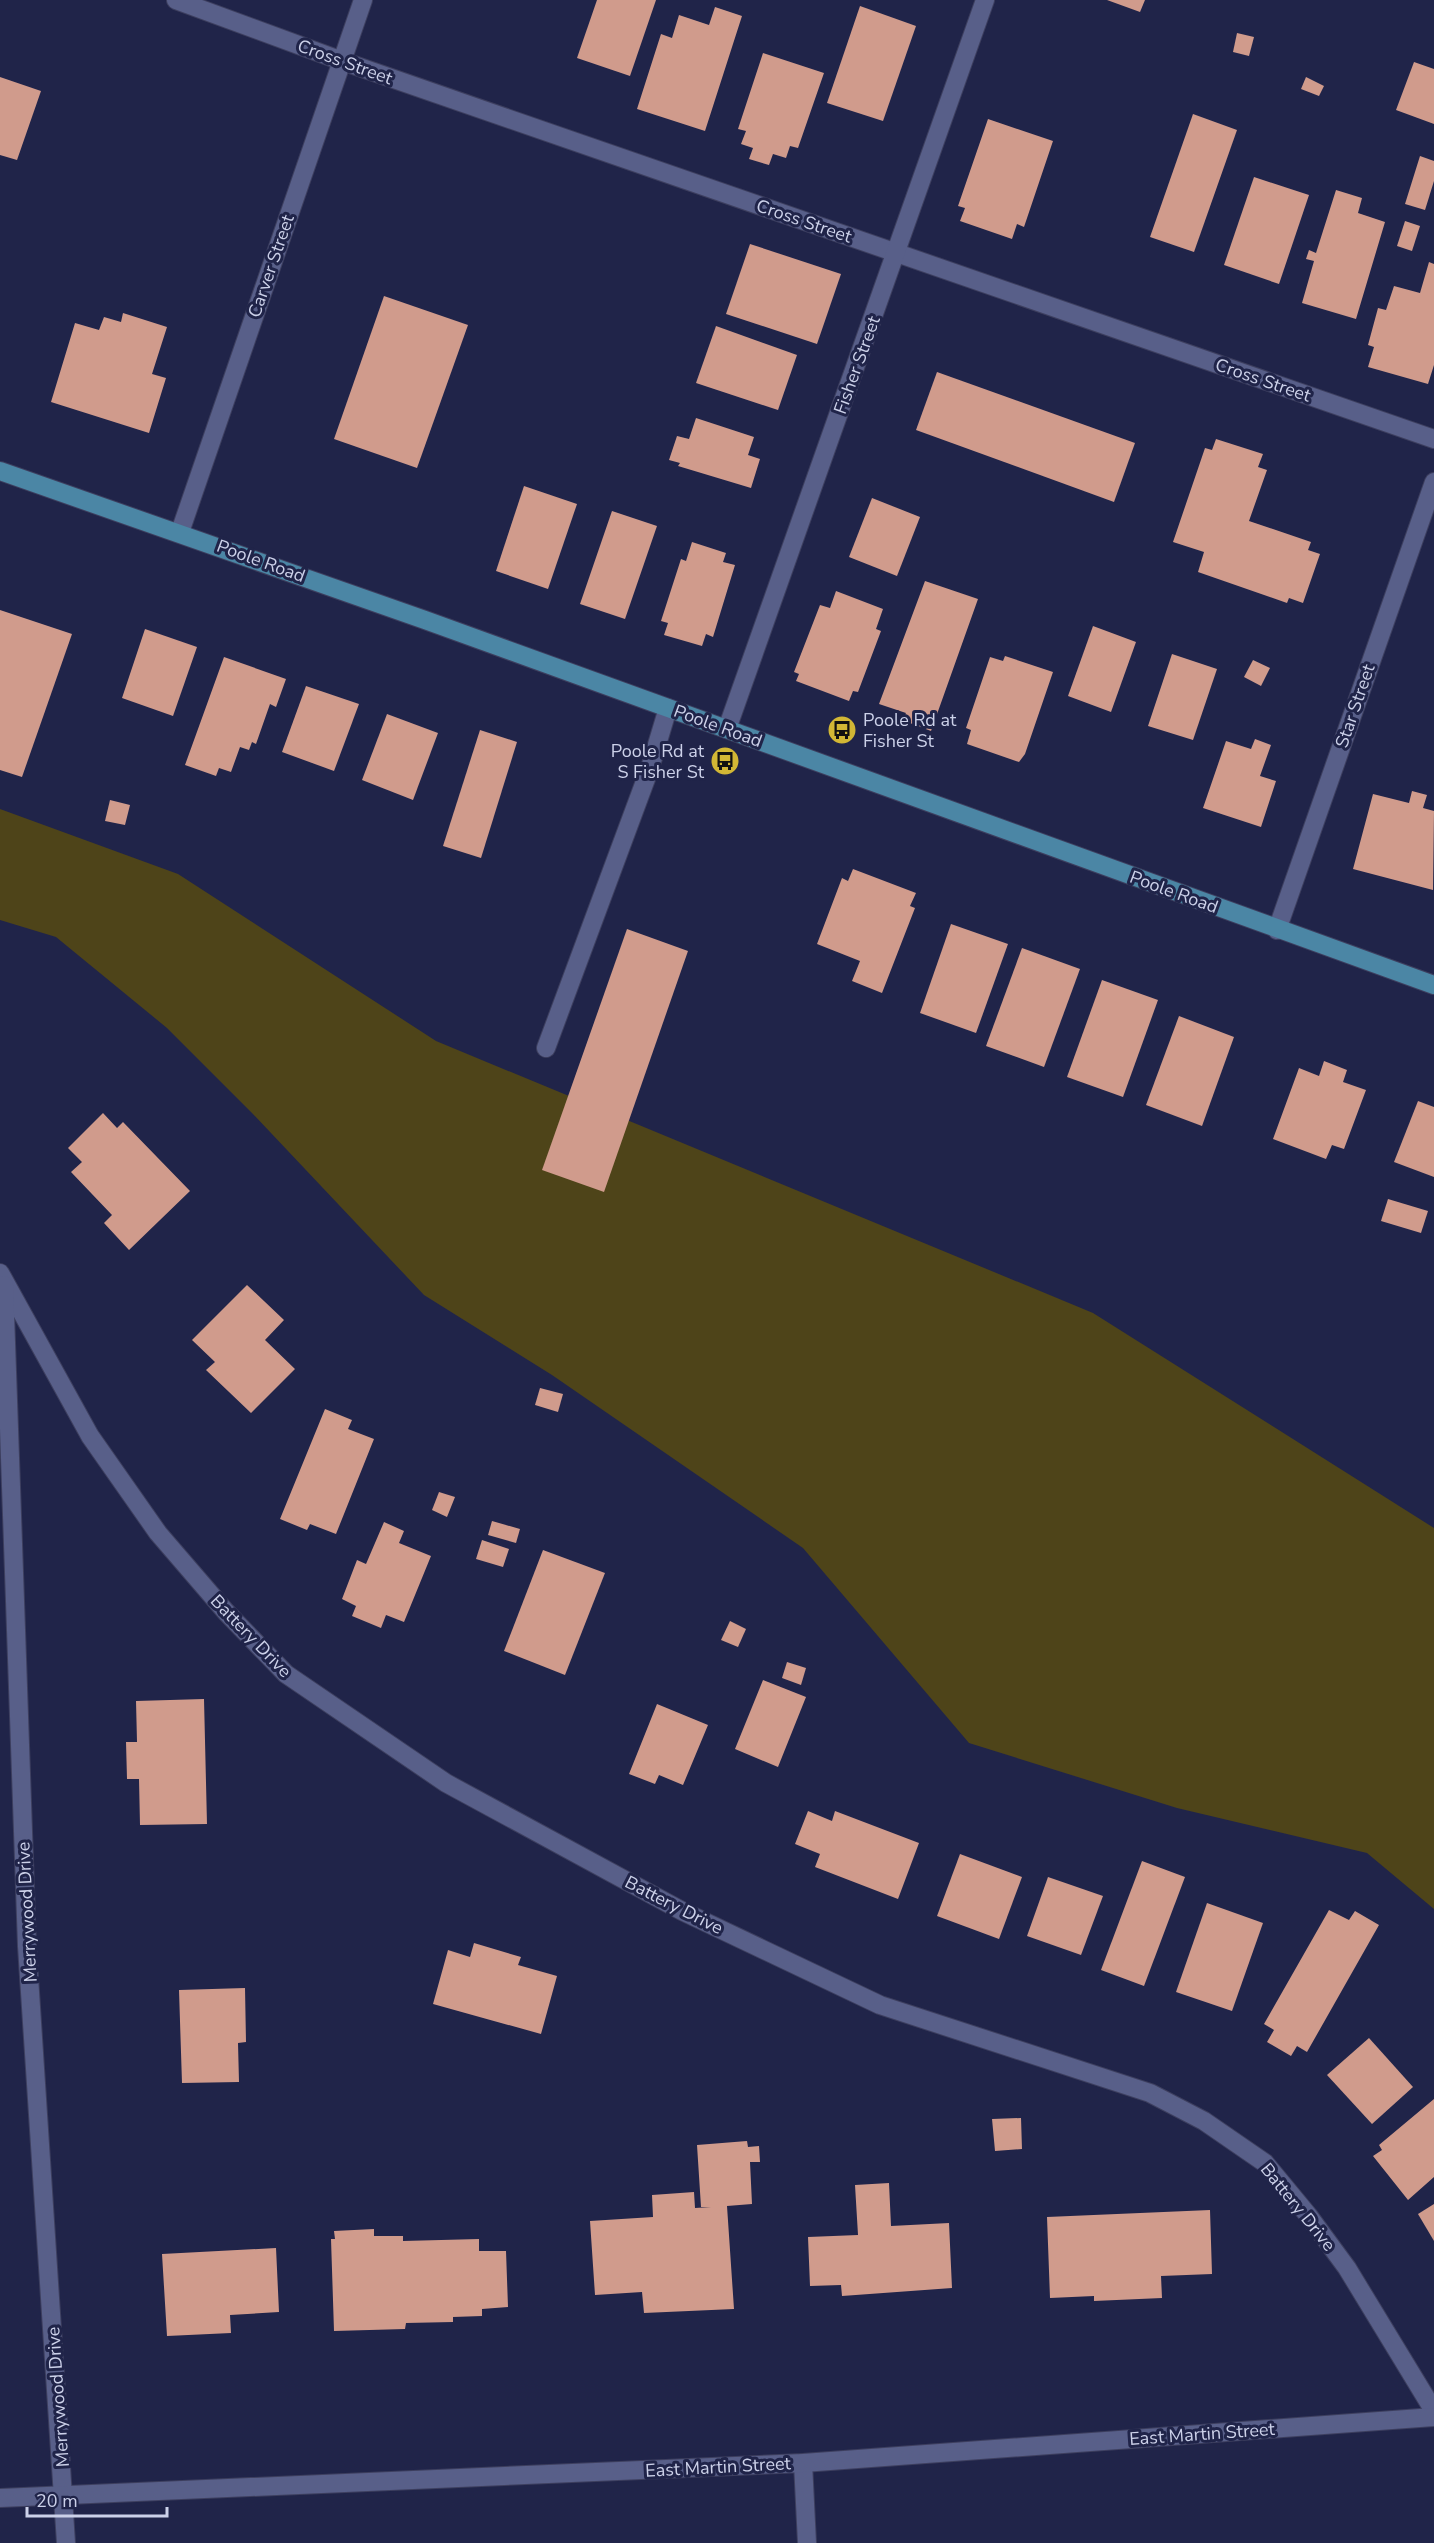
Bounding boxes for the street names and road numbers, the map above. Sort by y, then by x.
street label: Cross Street [294,34,397,91]
street label: Cross Street [753,193,856,249]
street label: Carver Street [242,211,300,321]
street label: Fisher Street [828,312,886,417]
street label: Cross Street [1212,352,1315,408]
street label: Poole Road [214,534,308,588]
street label: Star Street [1329,660,1381,751]
street label: Poole Road [671,699,765,753]
street label: Poole Road [1127,865,1221,919]
street label: Battery Drive [205,1589,297,1683]
street label: Merrywood Drive [11,1841,43,1983]
street label: Battery Drive [621,1870,727,1940]
street label: Battery Drive [1255,2158,1341,2256]
street label: Merrywood Drive [41,2326,75,2468]
street label: East Martin Street [1128,2417,1276,2451]
street label: East Martin Street [645,2451,792,2483]

